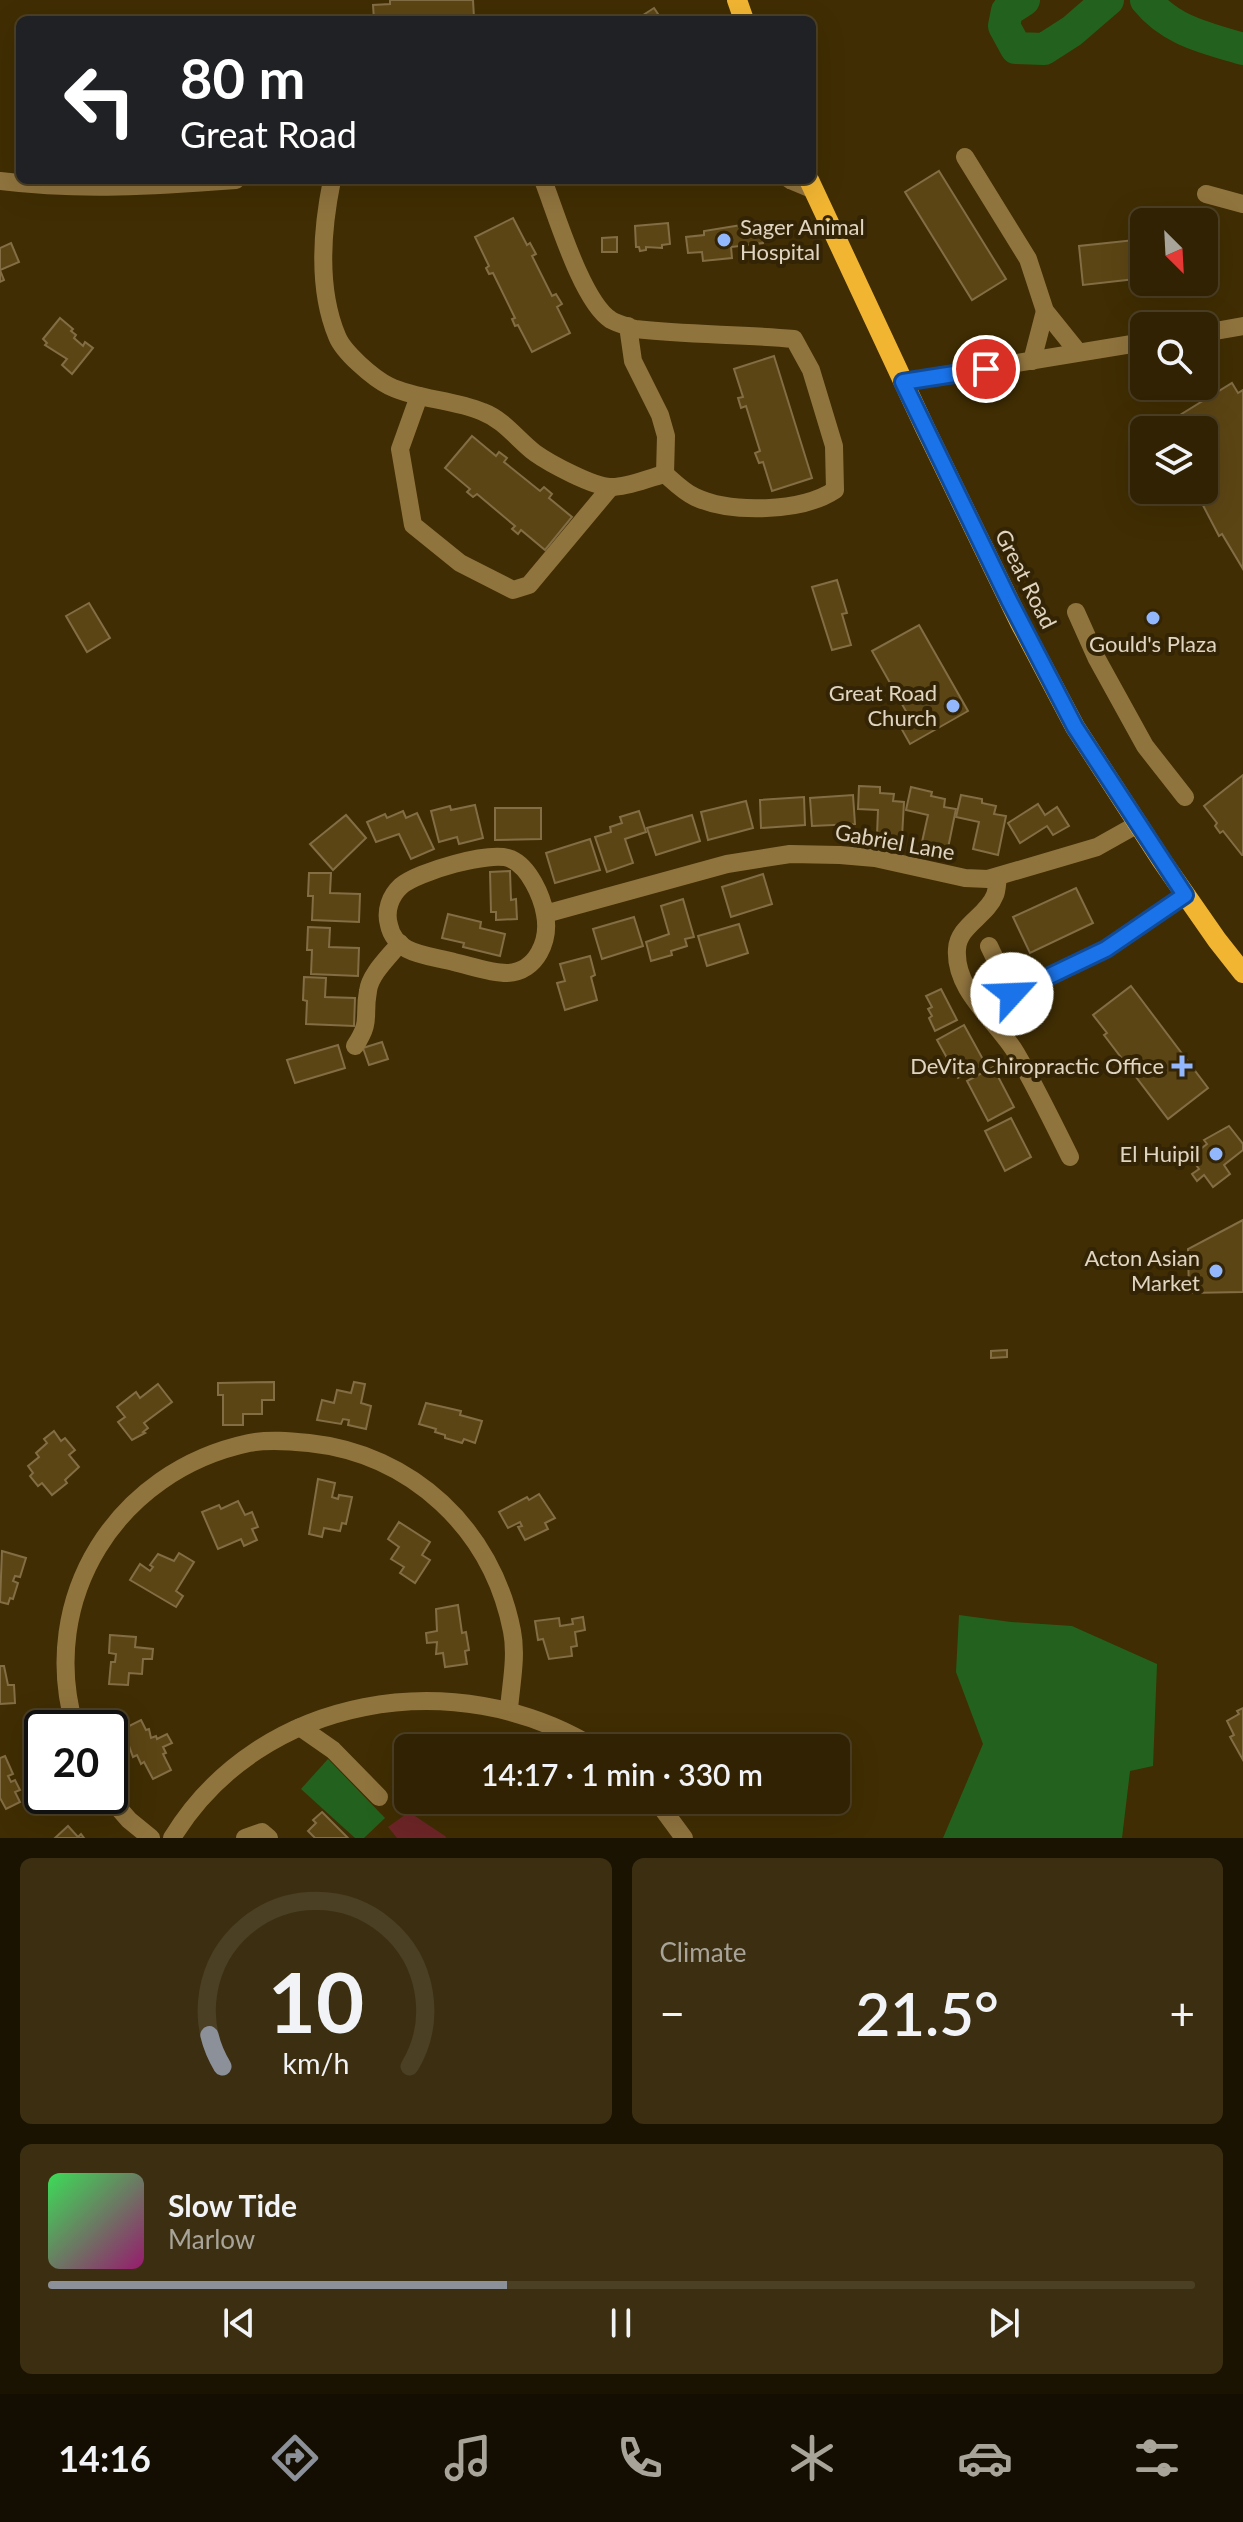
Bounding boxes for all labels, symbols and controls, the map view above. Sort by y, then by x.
text: 80 m [180,44,305,111]
icon: left [48,48,152,152]
text: Great Road [180,112,357,156]
north arrow [1130,208,1218,296]
map controls [1130,208,1218,504]
place label: Sager Animal Hospital [740,213,865,265]
marker: Sager Animal Hospital [715,231,733,249]
button: search [1130,312,1218,400]
pin [952,335,1020,403]
icon: arrive [964,347,1008,391]
button: layers [1130,416,1218,504]
street label: Great Road [990,524,1063,633]
marker: Gould's Plaza [1144,609,1162,627]
place label: Gould's Plaza [1089,630,1217,657]
place label: Great Road Church [829,679,937,731]
marker: Great Road Church [944,697,962,715]
street label: Gabriel Lane [833,818,957,865]
position arrow [970,952,1054,1036]
place label: DeVita Chiropractic Office [910,1052,1164,1079]
marker: DeVita Chiropractic Office [1171,1055,1193,1077]
place label: El Huipil [1120,1140,1200,1167]
marker: El Huipil [1207,1145,1225,1163]
place label: Acton Asian Market [1085,1244,1200,1296]
marker: Acton Asian Market [1207,1262,1225,1280]
speed limit sign: 20 [24,1710,128,1814]
text: 14:17 · 1 min · 330 m [481,1756,763,1792]
text: Climate [660,1936,746,1968]
text: 10 [268,1951,364,2051]
text: 21.5° [856,1977,999,2049]
text: − [660,1987,685,2039]
text: + [1169,1987,1195,2039]
text: km/h [282,2046,349,2080]
text: Slow Tide [168,2187,297,2223]
text: Marlow [168,2223,255,2255]
icon: previous [217,2301,261,2345]
icon: pause [599,2301,643,2345]
icon: next [982,2301,1026,2345]
icon: directions [267,2430,323,2486]
icon: music [440,2430,496,2486]
icon: phone [612,2430,668,2486]
icon: climate [784,2430,840,2486]
icon: car [957,2430,1013,2486]
icon: filters [1129,2430,1185,2486]
text: 14:16 [58,2436,151,2480]

